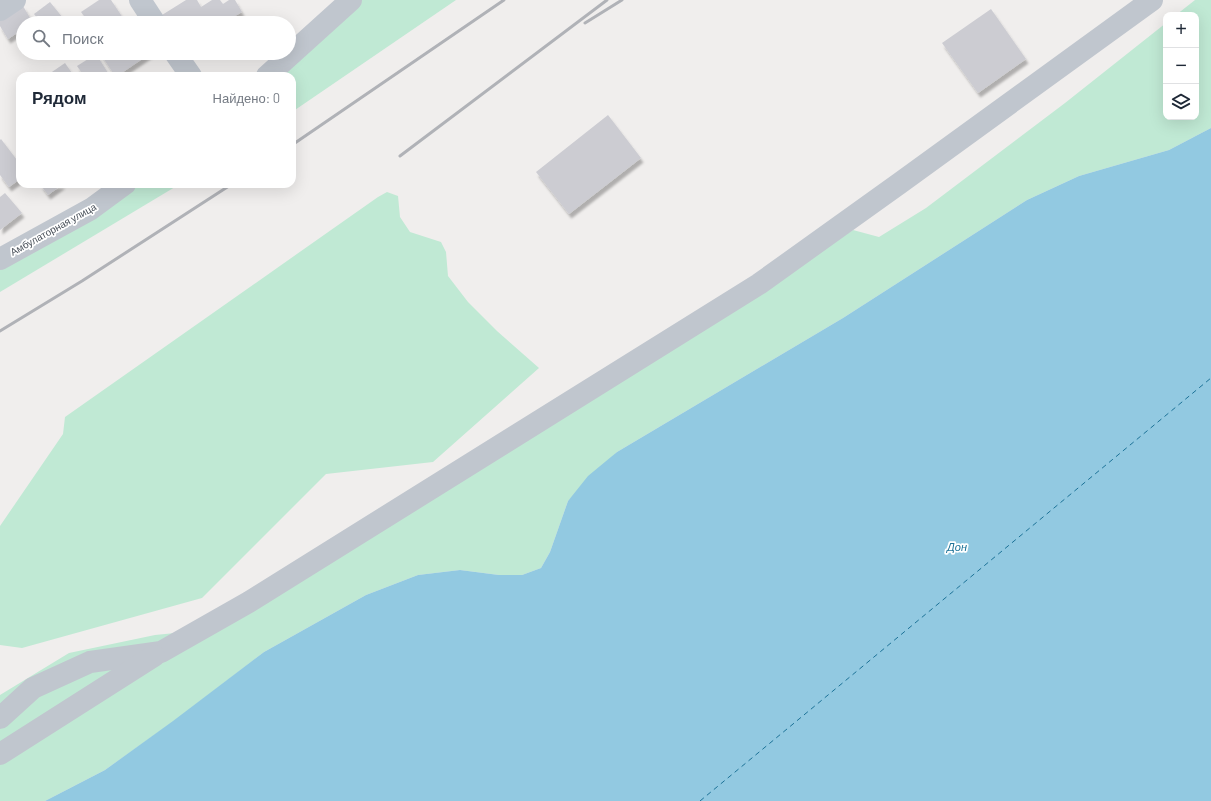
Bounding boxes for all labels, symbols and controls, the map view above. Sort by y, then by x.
map controls [1163,12,1199,120]
button: + [1163,12,1199,48]
search box [16,16,296,60]
icon: search [30,27,52,49]
text: Поиск [62,29,104,47]
button: − [1163,48,1199,84]
button: layers [1163,84,1199,120]
text: Рядом [32,87,87,107]
text: Найдено: 0 [213,90,280,106]
street label: Амбулаторная улица [8,200,98,258]
water label: Дон [945,540,967,553]

